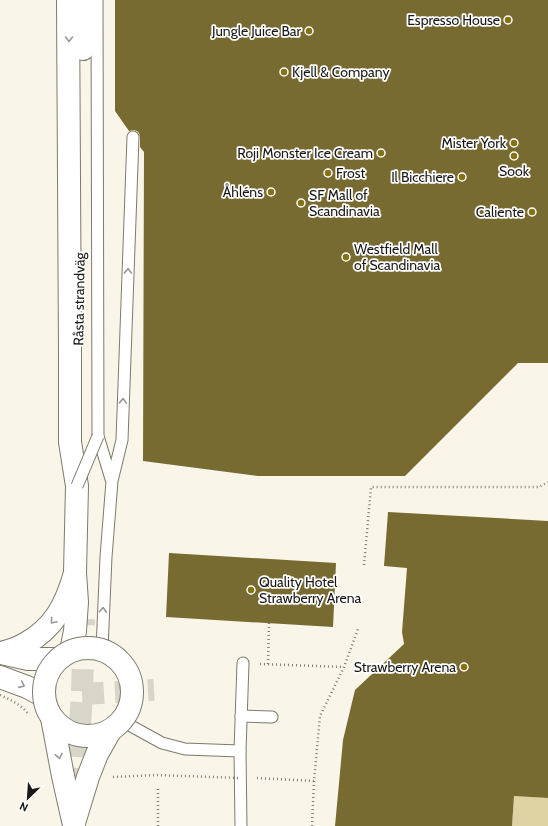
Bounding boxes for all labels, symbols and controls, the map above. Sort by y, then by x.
place label: Espresso House [407,11,500,29]
marker: Espresso House [503,15,513,25]
place label: Jungle Juice Bar [211,22,302,40]
marker: Jungle Juice Bar [304,26,314,36]
one-way arrow [65,36,73,42]
place label: Kjell & Company [292,63,389,81]
marker: Kjell & Company [279,67,289,77]
place label: Mister York [441,134,507,152]
marker: Mister York [509,138,519,148]
place label: Roji Monster Ice Cream [237,144,373,162]
marker: Roji Monster Ice Cream [376,148,386,158]
marker: Sook [509,151,519,161]
place label: Sook [499,162,530,180]
place label: Frost [336,164,365,182]
marker: Frost [323,168,333,178]
place label: Il Bicchiere [391,168,454,186]
marker: Il Bicchiere [457,172,467,182]
place label: Åhléns [223,183,263,201]
place label: SF Mall of Scandinavia [309,186,380,220]
marker: Åhléns [266,187,276,197]
marker: SF Mall of Scandinavia [296,198,306,208]
place label: Caliente [476,203,524,221]
marker: Caliente [527,207,537,217]
place label: Westfield Mall of Scandinavia [354,240,440,274]
street label: Råsta strandväg [69,251,89,346]
marker: Westfield Mall of Scandinavia [341,252,351,262]
one-way arrow [124,268,132,274]
one-way arrow [119,398,128,404]
place label: Quality Hotel Strawberry Arena [259,573,362,607]
marker: Quality Hotel Strawberry Arena [246,585,256,595]
one-way arrow [99,607,107,613]
one-way arrow [50,616,57,623]
place label: Strawberry Arena [354,658,456,676]
marker: Strawberry Arena [459,662,469,672]
one-way arrow [18,680,26,688]
one-way arrow [55,753,63,759]
north arrow [8,778,48,818]
text: N [17,799,30,815]

